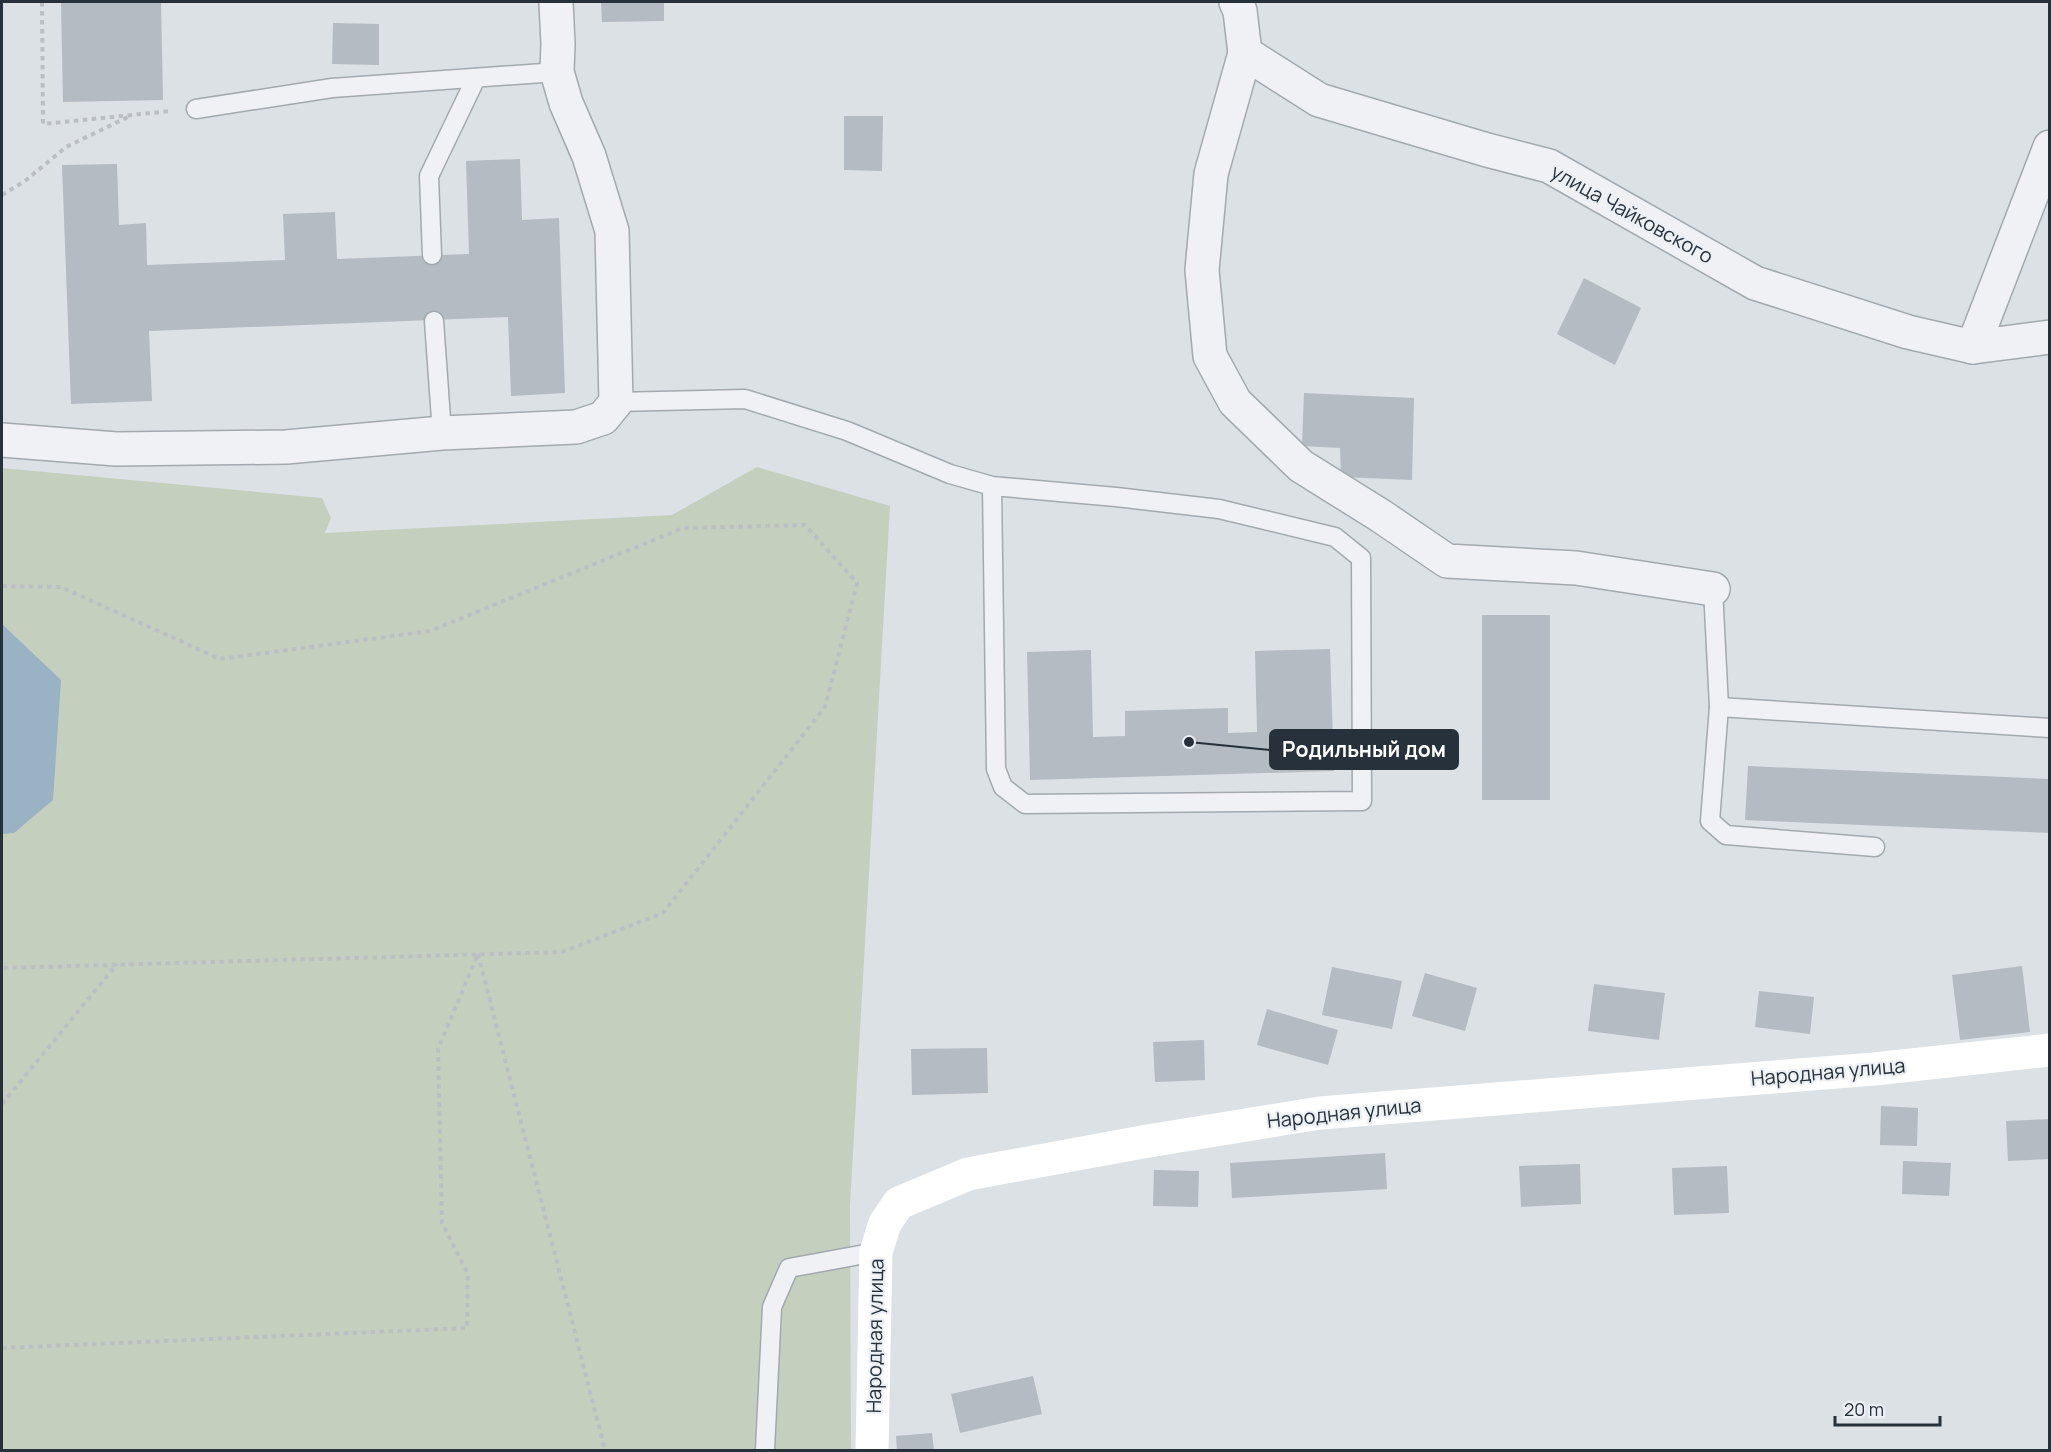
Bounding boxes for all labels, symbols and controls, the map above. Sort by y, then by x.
street label: улица Чайковского [1546,158,1718,270]
callout: Родильный дом [1270,730,1458,769]
text: Родильный дом [1282,735,1446,763]
street label: Народная улица [1750,1051,1906,1092]
street label: Народная улица [1266,1091,1422,1134]
street label: Народная улица [860,1258,889,1414]
scale bar [1835,1389,1940,1427]
text: 20 m [1844,1397,1884,1421]

